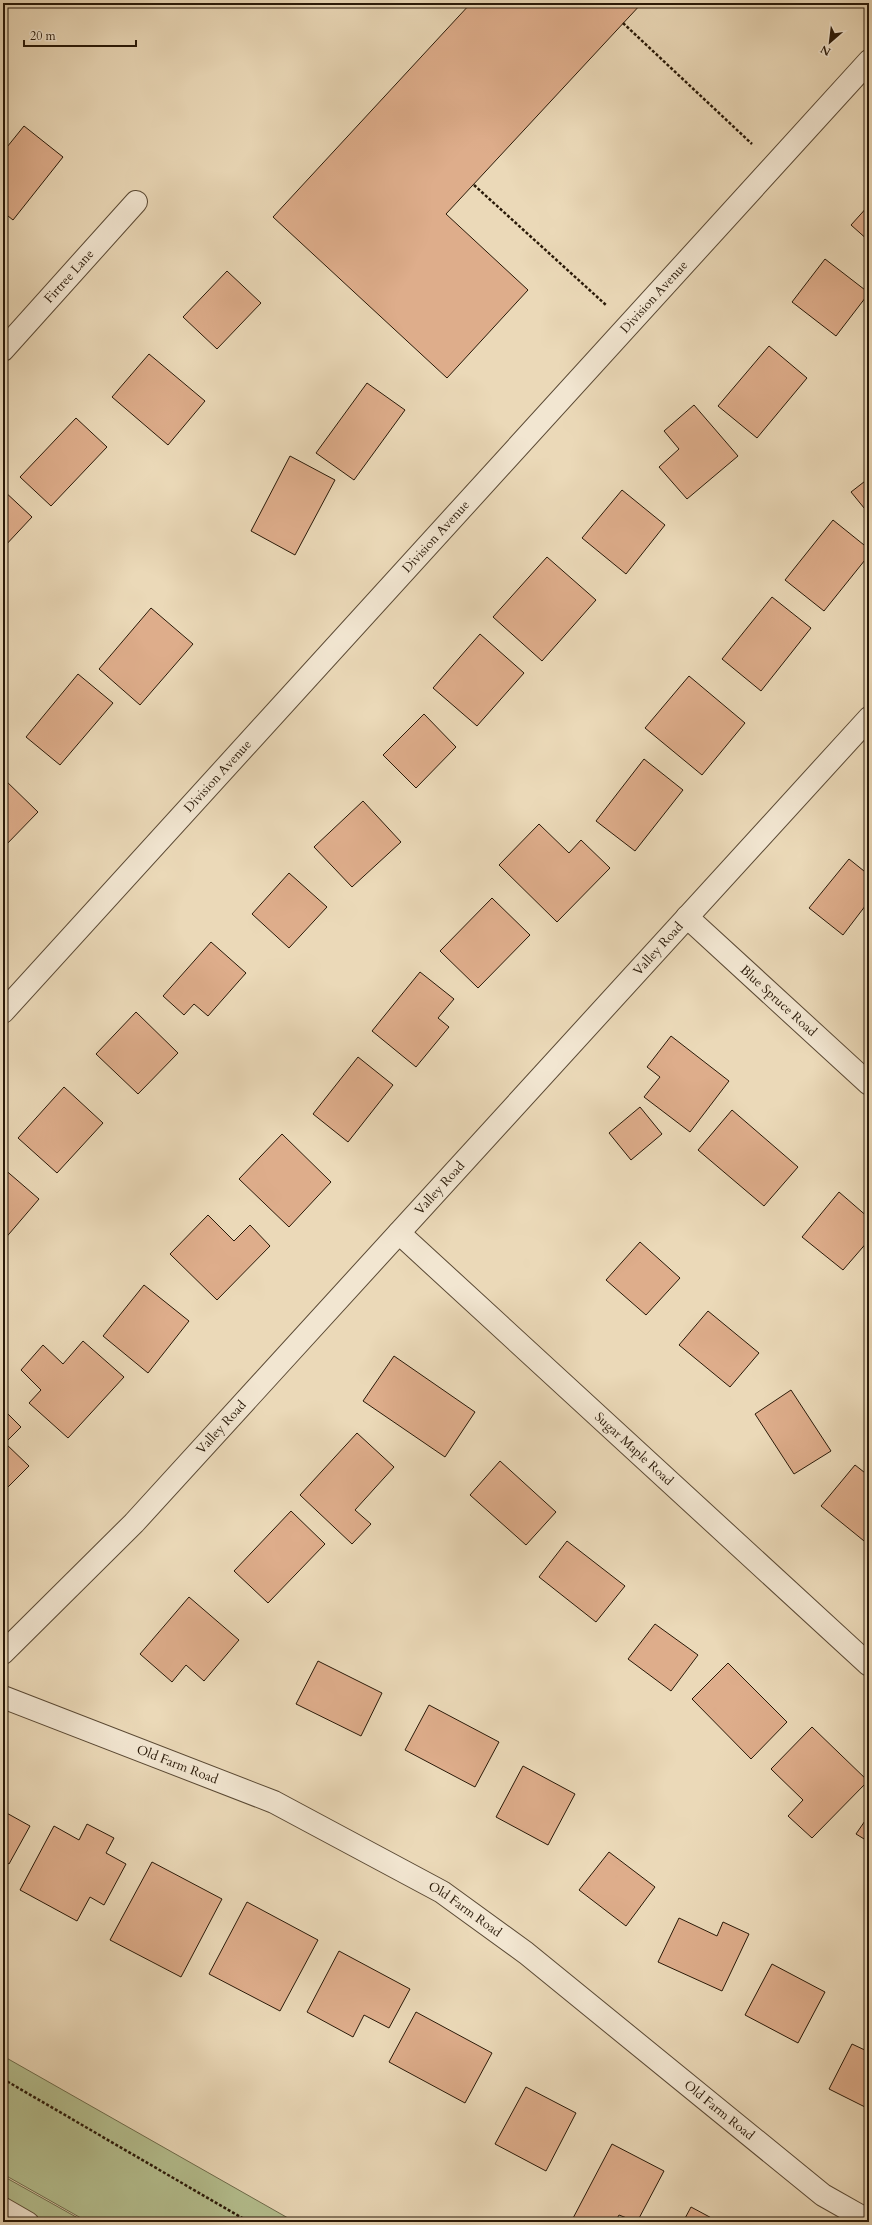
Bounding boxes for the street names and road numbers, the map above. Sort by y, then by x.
street label: Firtree Lane [40,245,98,307]
street label: Division Avenue [616,257,692,337]
street label: Division Avenue [398,496,474,577]
street label: Division Avenue [180,736,256,816]
street label: Valley Road [629,918,687,980]
street label: Blue Spruce Road [736,961,821,1041]
street label: Valley Road [411,1157,469,1219]
street label: Valley Road [192,1397,250,1458]
street label: Sugar Maple Road [591,1408,677,1490]
street label: Old Farm Road [134,1741,221,1788]
street label: Old Farm Road [425,1877,505,1941]
street label: Old Farm Road [680,2076,758,2144]

